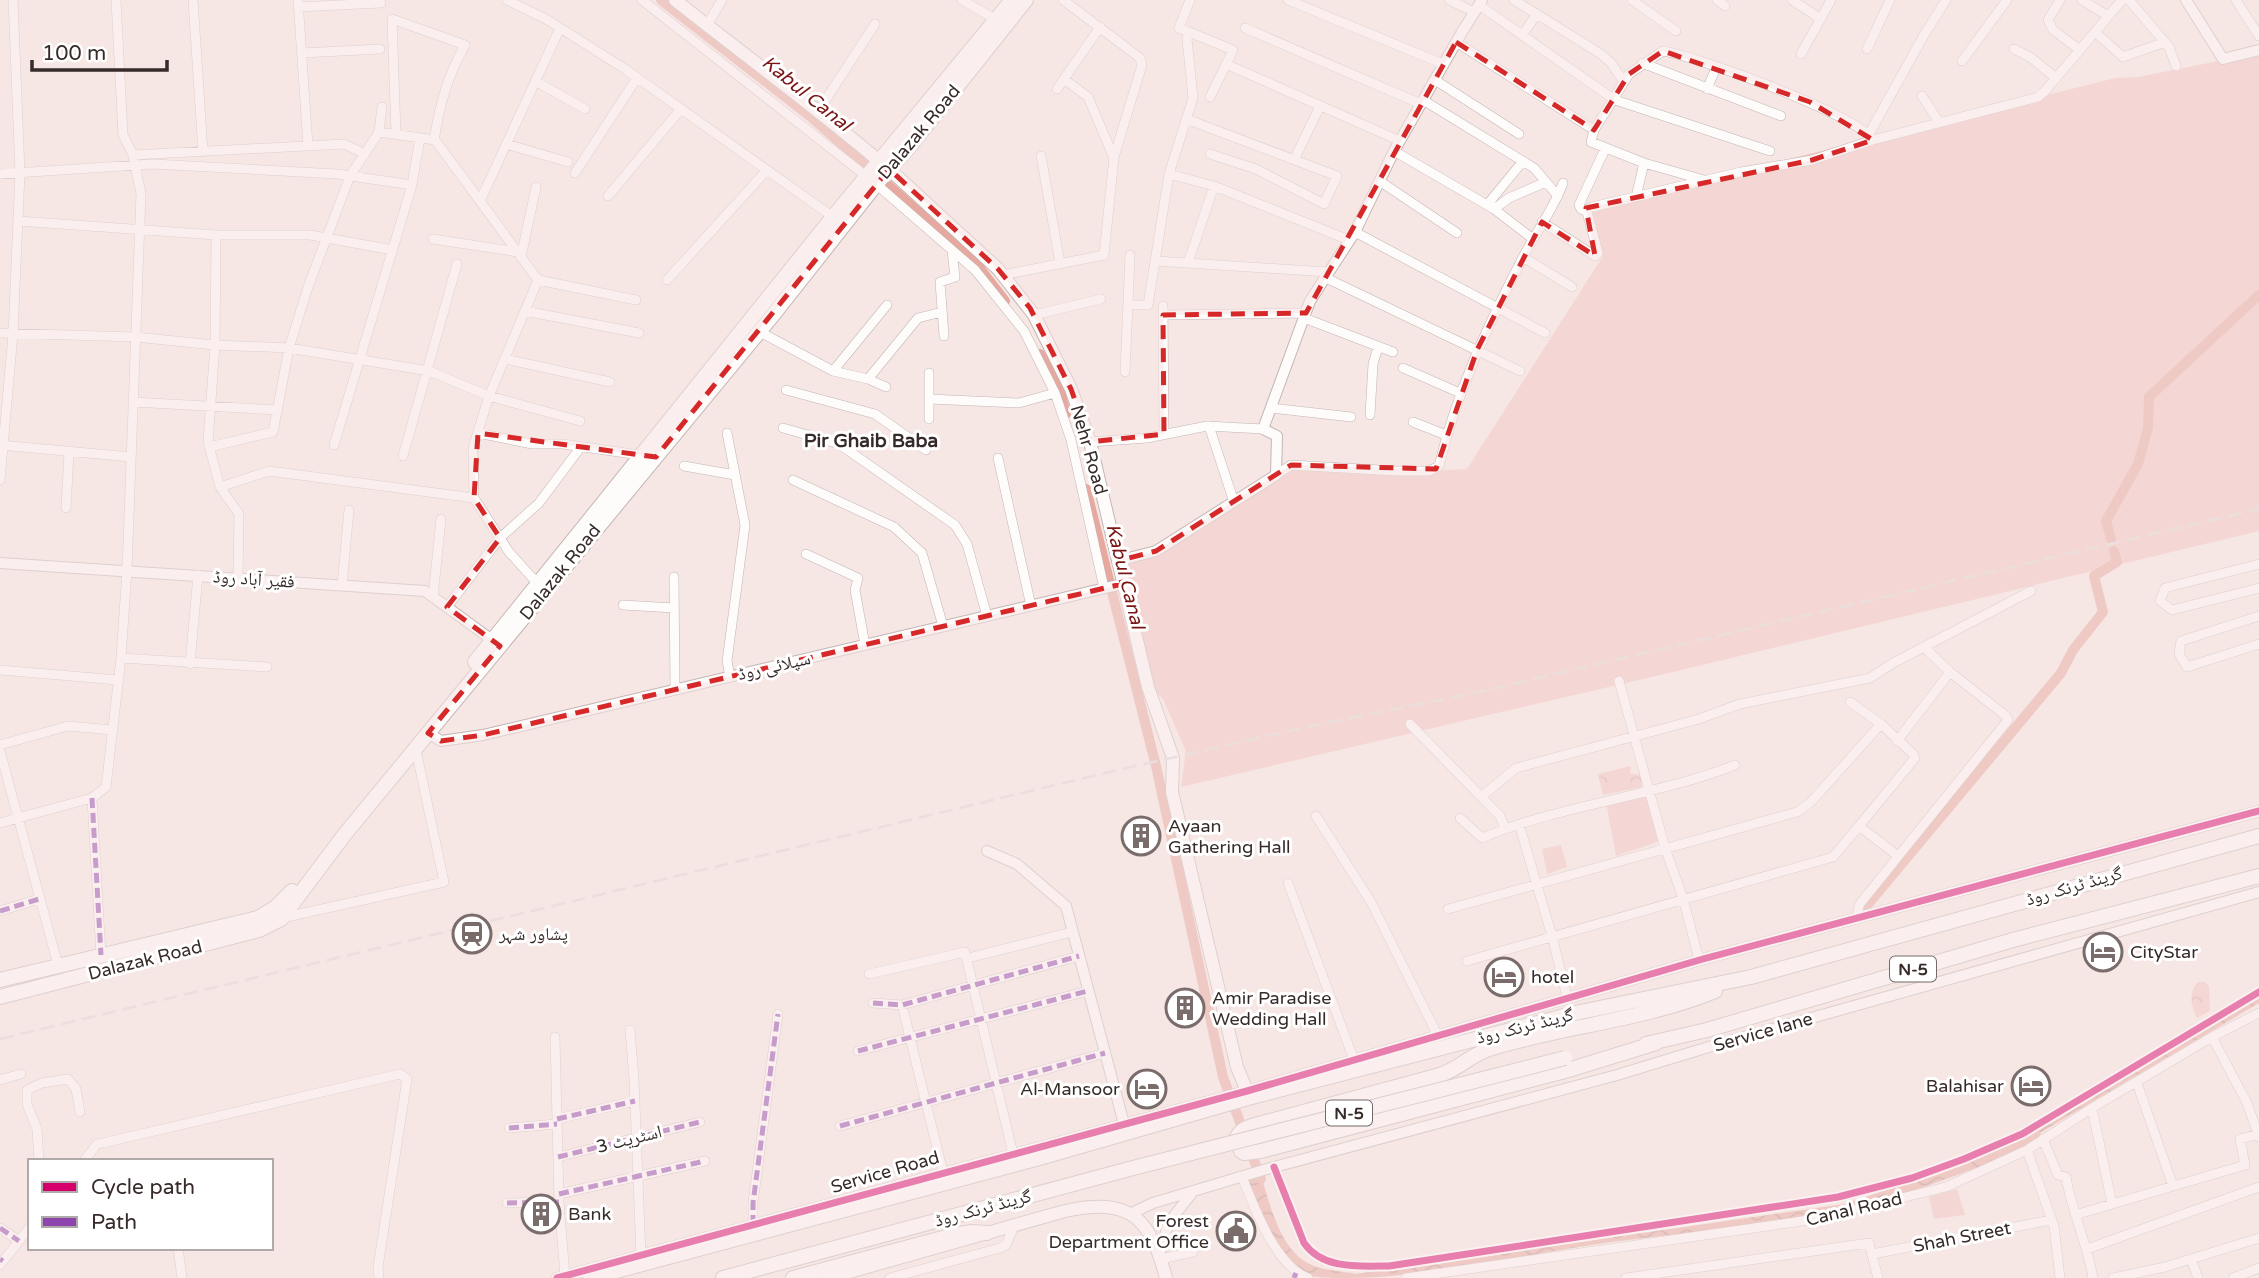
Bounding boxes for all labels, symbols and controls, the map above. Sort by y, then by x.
scale bar [32,28,166,72]
text: 100 m [42,41,106,66]
water label: Kabul Canal [758,51,857,138]
street label: Dalazak Road [873,80,965,184]
street label: Nehr Road [1066,403,1112,497]
district label: Pir Ghaib Baba [804,430,938,452]
street label: Dalazak Road [515,520,605,624]
water label: Kabul Canal [1101,521,1149,633]
street label: فقیر آباد روڈ [212,565,296,593]
street label: سپلائی روڈ [735,647,813,685]
building icon: Ayaan Gathering Hall [1120,815,1162,857]
place label: Ayaan Gathering Hall [1168,815,1291,858]
street label: گرینڈ ٹرنک روڈ [2023,862,2125,910]
station icon: پشاور شہر [451,913,493,955]
place label: پشاور شہر [498,923,568,945]
hotel icon: CityStar [2082,931,2124,973]
street label: Dalazak Road [86,935,204,985]
place label: CityStar [2130,941,2198,963]
hotel icon: hotel [1483,956,1525,998]
road number: N-5 [1890,956,1936,981]
place label: hotel [1531,966,1574,988]
building icon: Amir Paradise Wedding Hall [1164,987,1206,1029]
place label: Amir Paradise Wedding Hall [1212,987,1331,1030]
street label: گرینڈ ٹرنک روڈ [1474,1003,1576,1049]
street label: Service lane [1711,1007,1815,1057]
hotel icon: Balahisar [2010,1065,2052,1107]
hotel icon: Al-Mansoor [1126,1068,1168,1110]
place label: Balahisar [1926,1075,2004,1097]
place label: Al-Mansoor [1020,1078,1120,1100]
road number: N-5 [1326,1100,1372,1126]
street label: اسٹریٹ 3 [594,1120,664,1158]
street label: Service Road [828,1146,942,1198]
legend [28,1159,273,1250]
text: Cycle path [91,1175,195,1200]
street label: گرینڈ ٹرنک روڈ [932,1184,1034,1231]
street label: Canal Road [1804,1187,1904,1231]
building icon: Bank [520,1193,562,1235]
place label: Bank [568,1203,612,1225]
text: Path [91,1210,137,1235]
place label: Forest Department Office [1048,1210,1209,1253]
public building icon: Forest Department Office [1215,1210,1257,1252]
street label: Shah Street [1911,1217,2013,1257]

